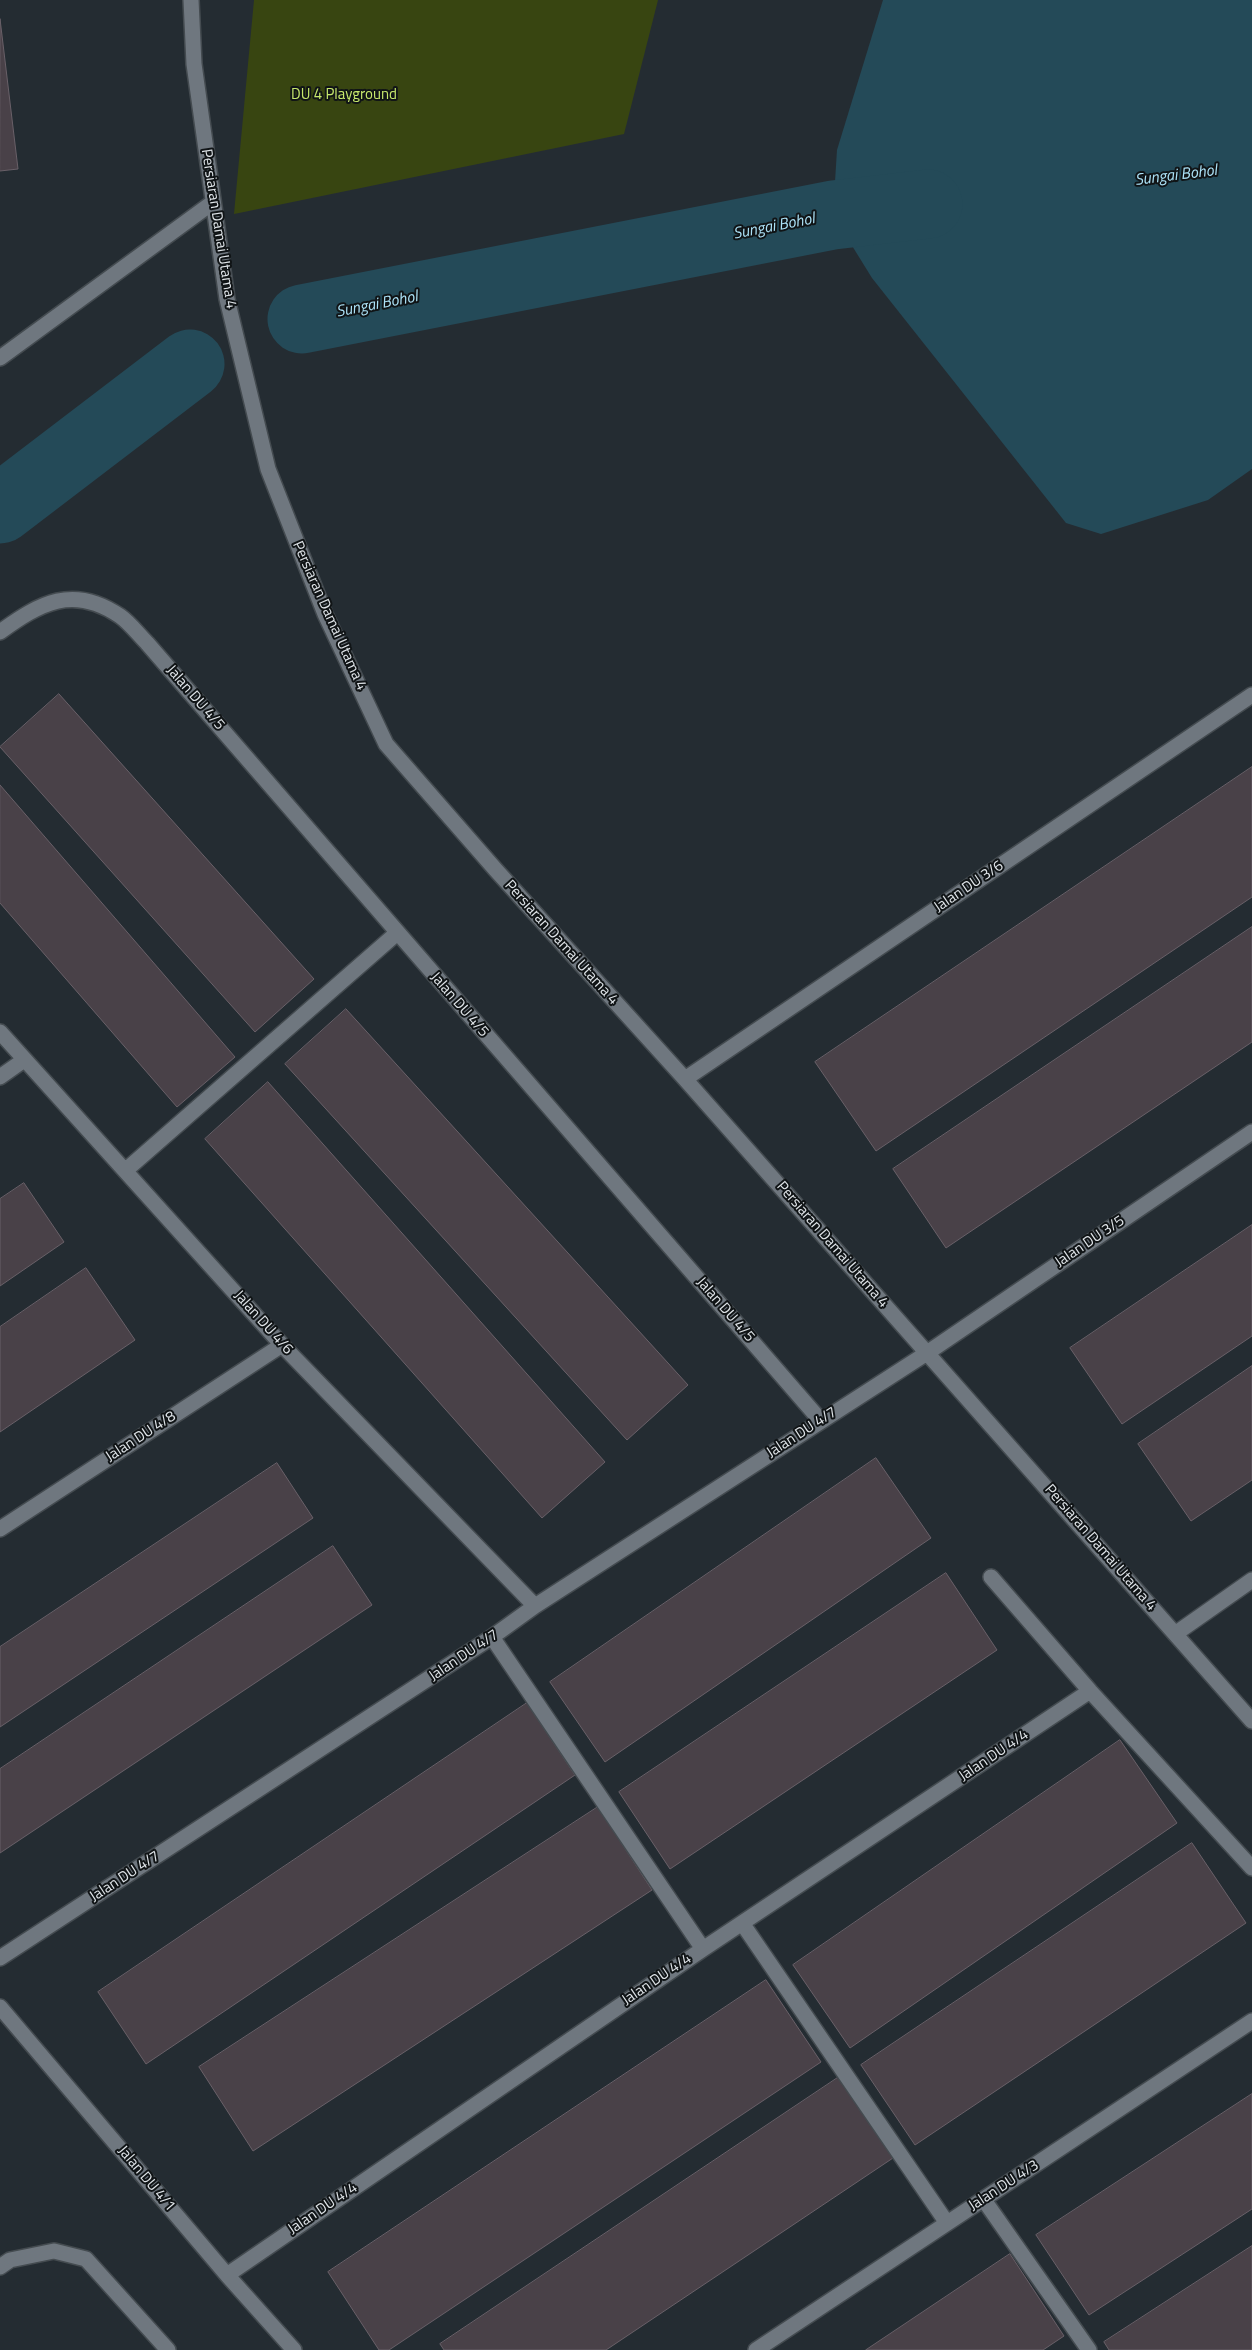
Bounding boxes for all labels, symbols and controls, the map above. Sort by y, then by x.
park label: DU 4 Playground [291,86,397,104]
street label: Persiaran Damai Utama 4 [196,148,240,310]
water label: Sungai Bohol [1134,161,1218,191]
water label: Sungai Bohol [732,210,816,244]
water label: Sungai Bohol [335,288,419,322]
street label: Persiaran Damai Utama 4 [288,539,370,693]
street label: Jalan DU 4/5 [162,662,228,734]
street label: Jalan DU 3/6 [931,857,1007,917]
street label: Persiaran Damai Utama 4 [500,877,622,1009]
street label: Jalan DU 4/5 [426,969,492,1041]
street label: Persiaran Damai Utama 4 [772,1178,892,1312]
street label: Jalan DU 3/5 [1052,1212,1128,1272]
street label: Jalan DU 4/5 [692,1274,758,1346]
street label: Jalan DU 4/6 [230,1287,296,1359]
street label: Jalan DU 4/7 [764,1404,840,1462]
street label: Jalan DU 4/8 [103,1408,179,1466]
street label: Persiaran Damai Utama 4 [1040,1481,1160,1615]
street label: Jalan DU 4/7 [426,1626,502,1686]
street label: Jalan DU 4/4 [956,1726,1032,1786]
street label: Jalan DU 4/7 [87,1848,163,1906]
street label: Jalan DU 4/4 [619,1950,695,2010]
street label: Jalan DU 4/1 [113,2143,179,2215]
street label: Jalan DU 4/3 [966,2157,1042,2215]
street label: Jalan DU 4/4 [285,2179,361,2239]

